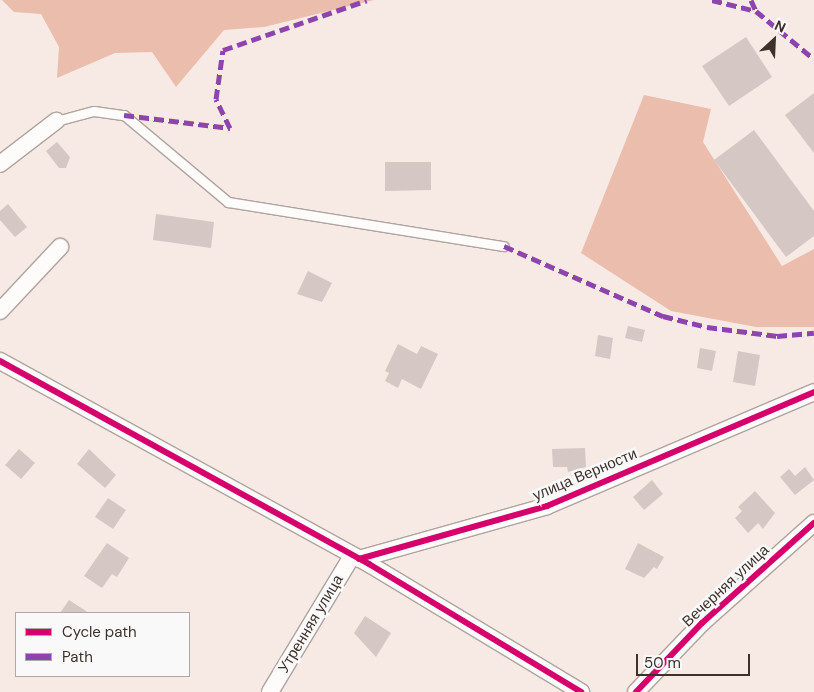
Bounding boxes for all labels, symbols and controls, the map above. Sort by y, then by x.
north arrow [749,15,799,65]
text: N [772,16,789,37]
street label: улица Верности [530,445,640,505]
street label: Вечерняя улица [679,541,773,631]
street label: Утренняя улица [275,572,347,676]
legend [15,612,190,677]
text: Cycle path [62,622,137,642]
scale bar [639,644,753,676]
text: Path [62,647,93,667]
text: 50 m [644,653,681,673]

